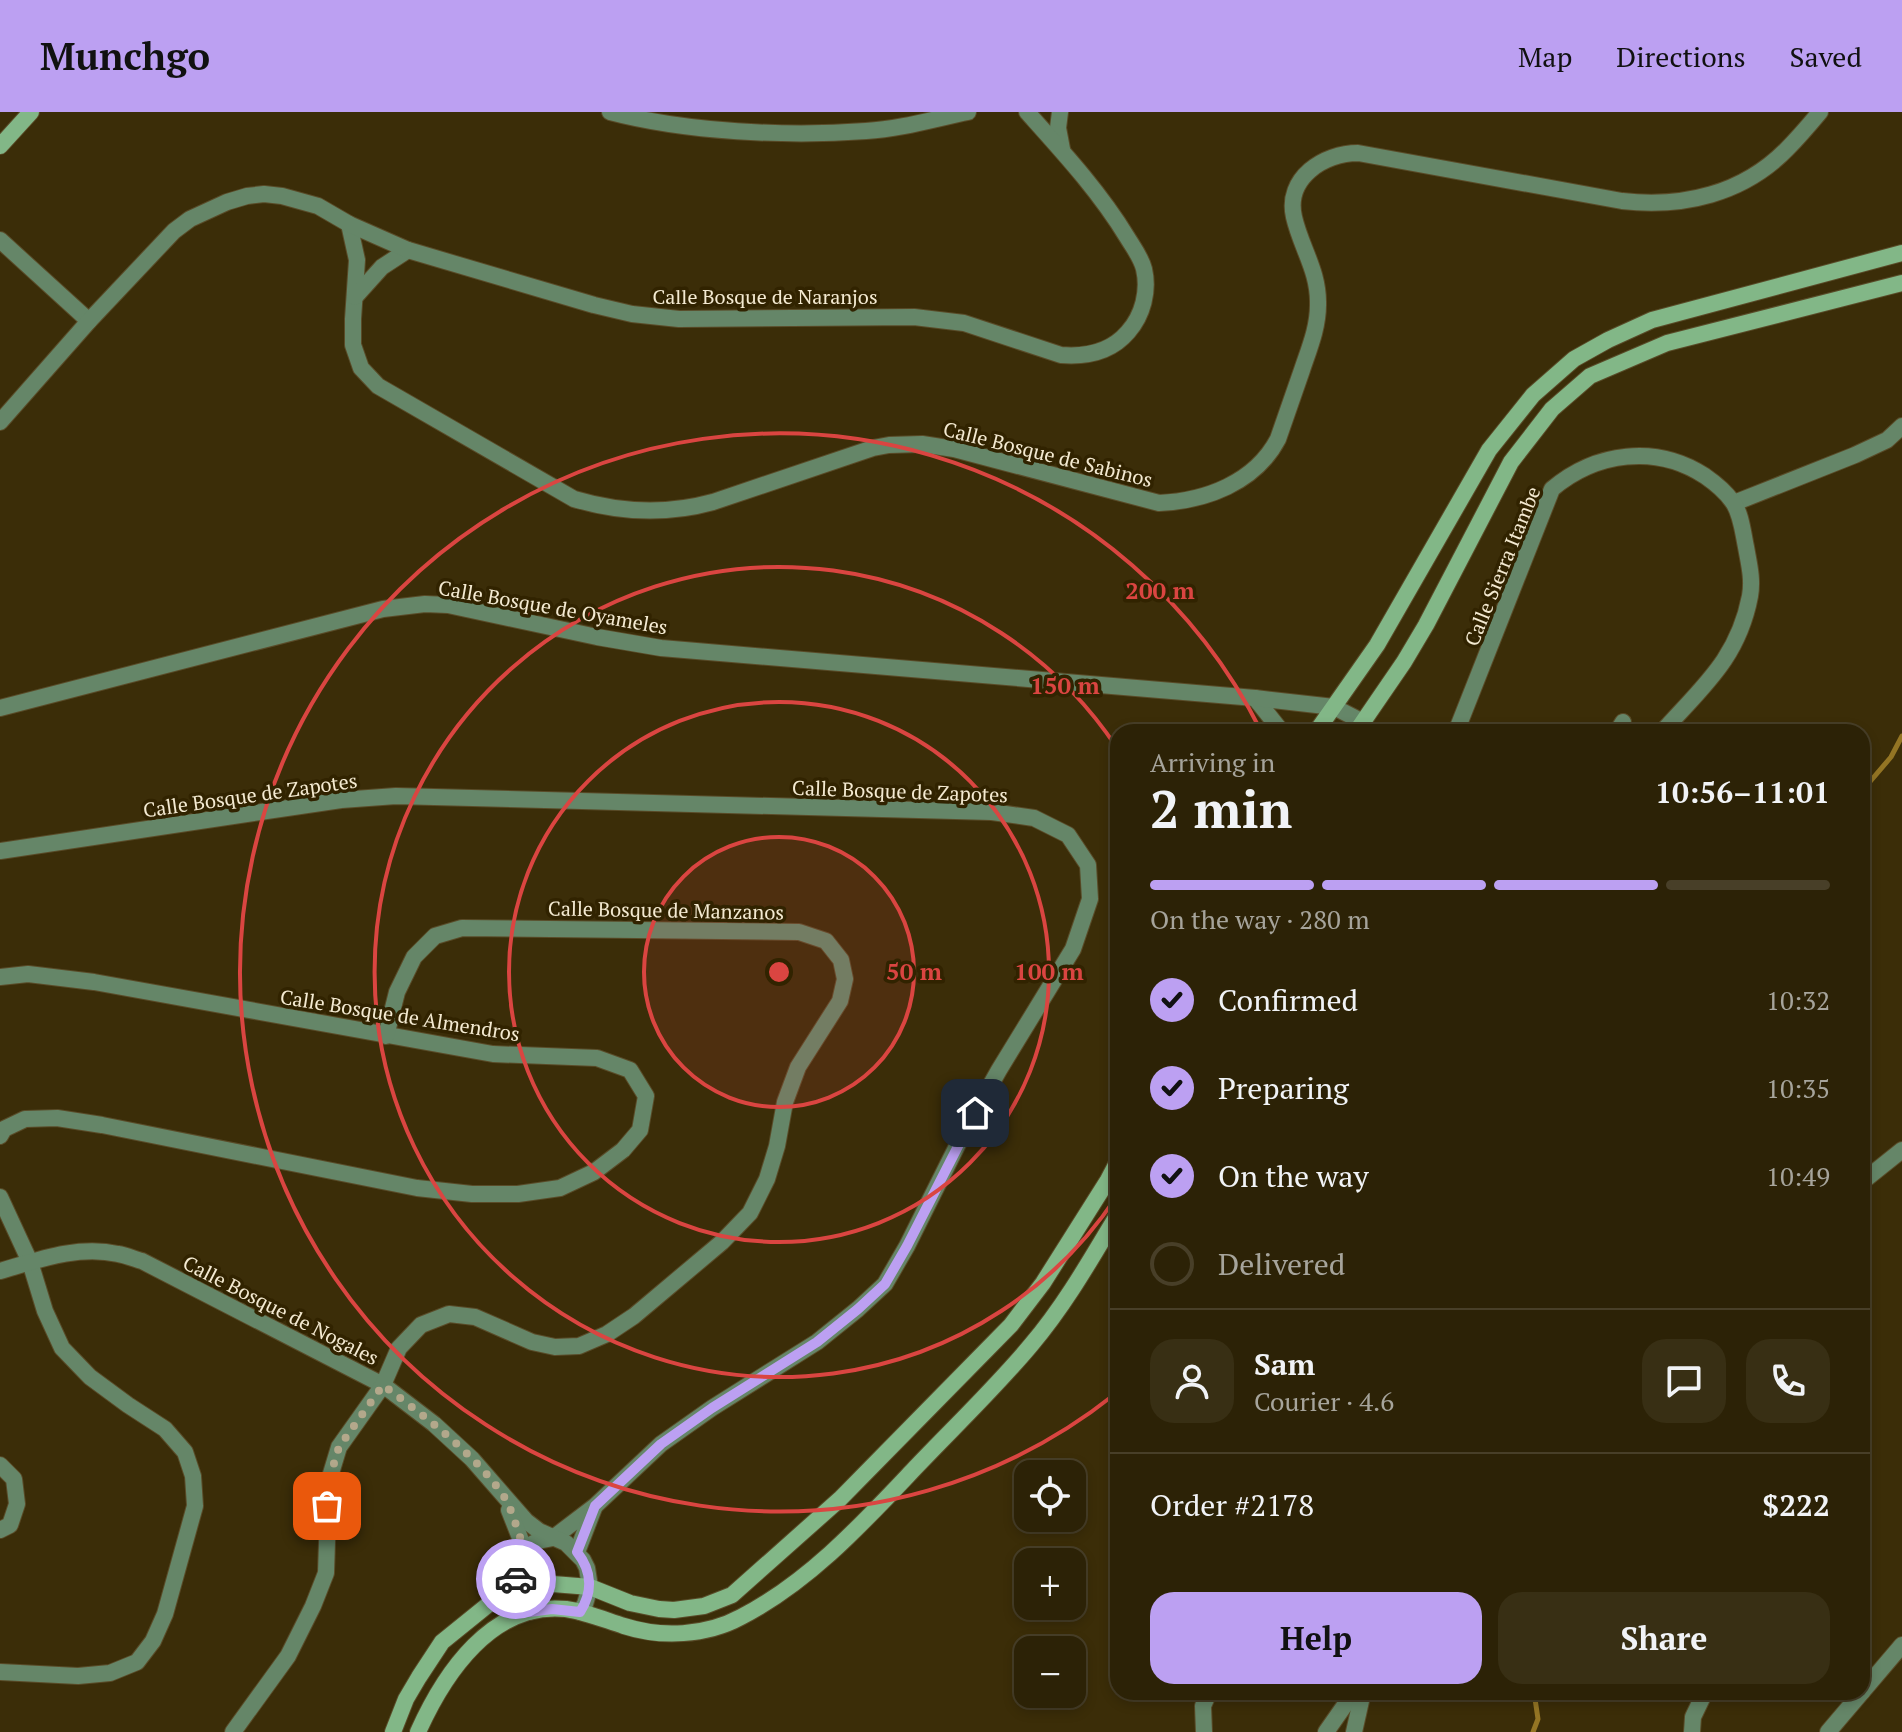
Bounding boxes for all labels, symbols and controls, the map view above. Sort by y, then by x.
text: Munchgo [40,31,210,81]
text: Map [1518,38,1572,75]
text: Directions [1616,38,1746,75]
text: Saved [1790,38,1862,75]
street label: Calle Bosque de Naranjos [652,283,878,310]
street label: Calle Bosque de Sabinos [941,415,1155,493]
street label: Calle Sierra Itambe [1458,482,1546,650]
street label: Calle Bosque de Oyameles [436,574,670,640]
text: 200 m [1125,574,1195,606]
text: 150 m [1030,669,1100,701]
text: Arriving in [1150,745,1275,779]
street label: Calle Bosque de Zapotes [141,767,359,823]
text: 10:56–11:01 [1655,772,1830,812]
street label: Calle Bosque de Zapotes [792,774,1008,808]
text: 2 min [1150,774,1292,843]
street label: Calle Bosque de Manzanos [548,894,784,926]
text: On the way · 280 m [1150,902,1370,936]
text: 50 m [886,955,942,987]
text: 100 m [1014,955,1084,987]
centre of rings [765,958,793,986]
icon: check [1150,978,1194,1022]
text: Confirmed [1218,980,1358,1020]
street label: Calle Bosque de Almendros [278,983,522,1047]
text: 10:32 [1766,983,1830,1017]
icon: check [1150,1066,1194,1110]
text: Preparing [1218,1068,1349,1108]
text: 10:35 [1766,1071,1830,1105]
pin [941,1079,1009,1147]
icon: home [953,1091,997,1135]
icon: check [1150,1154,1194,1198]
text: On the way [1218,1156,1369,1196]
text: 10:49 [1766,1159,1830,1193]
text: Delivered [1218,1244,1345,1284]
street label: Calle Bosque de Nogales [178,1249,384,1371]
button: person [1150,1339,1234,1423]
button: chat [1642,1339,1726,1423]
button: phone [1746,1339,1830,1423]
text: Sam [1254,1344,1315,1384]
text: Courier · 4.6 [1254,1384,1394,1418]
map controls [1014,1460,1086,1708]
button: locate [1014,1460,1086,1532]
pin [293,1472,361,1540]
icon: bag [305,1484,349,1528]
text: Order #2178 [1150,1485,1314,1525]
text: $222 [1762,1485,1830,1525]
courier [476,1539,556,1619]
button: + [1014,1548,1086,1620]
icon: car [494,1557,538,1601]
button: Help [1150,1592,1482,1684]
button: Share [1498,1592,1830,1684]
button: − [1014,1636,1086,1708]

